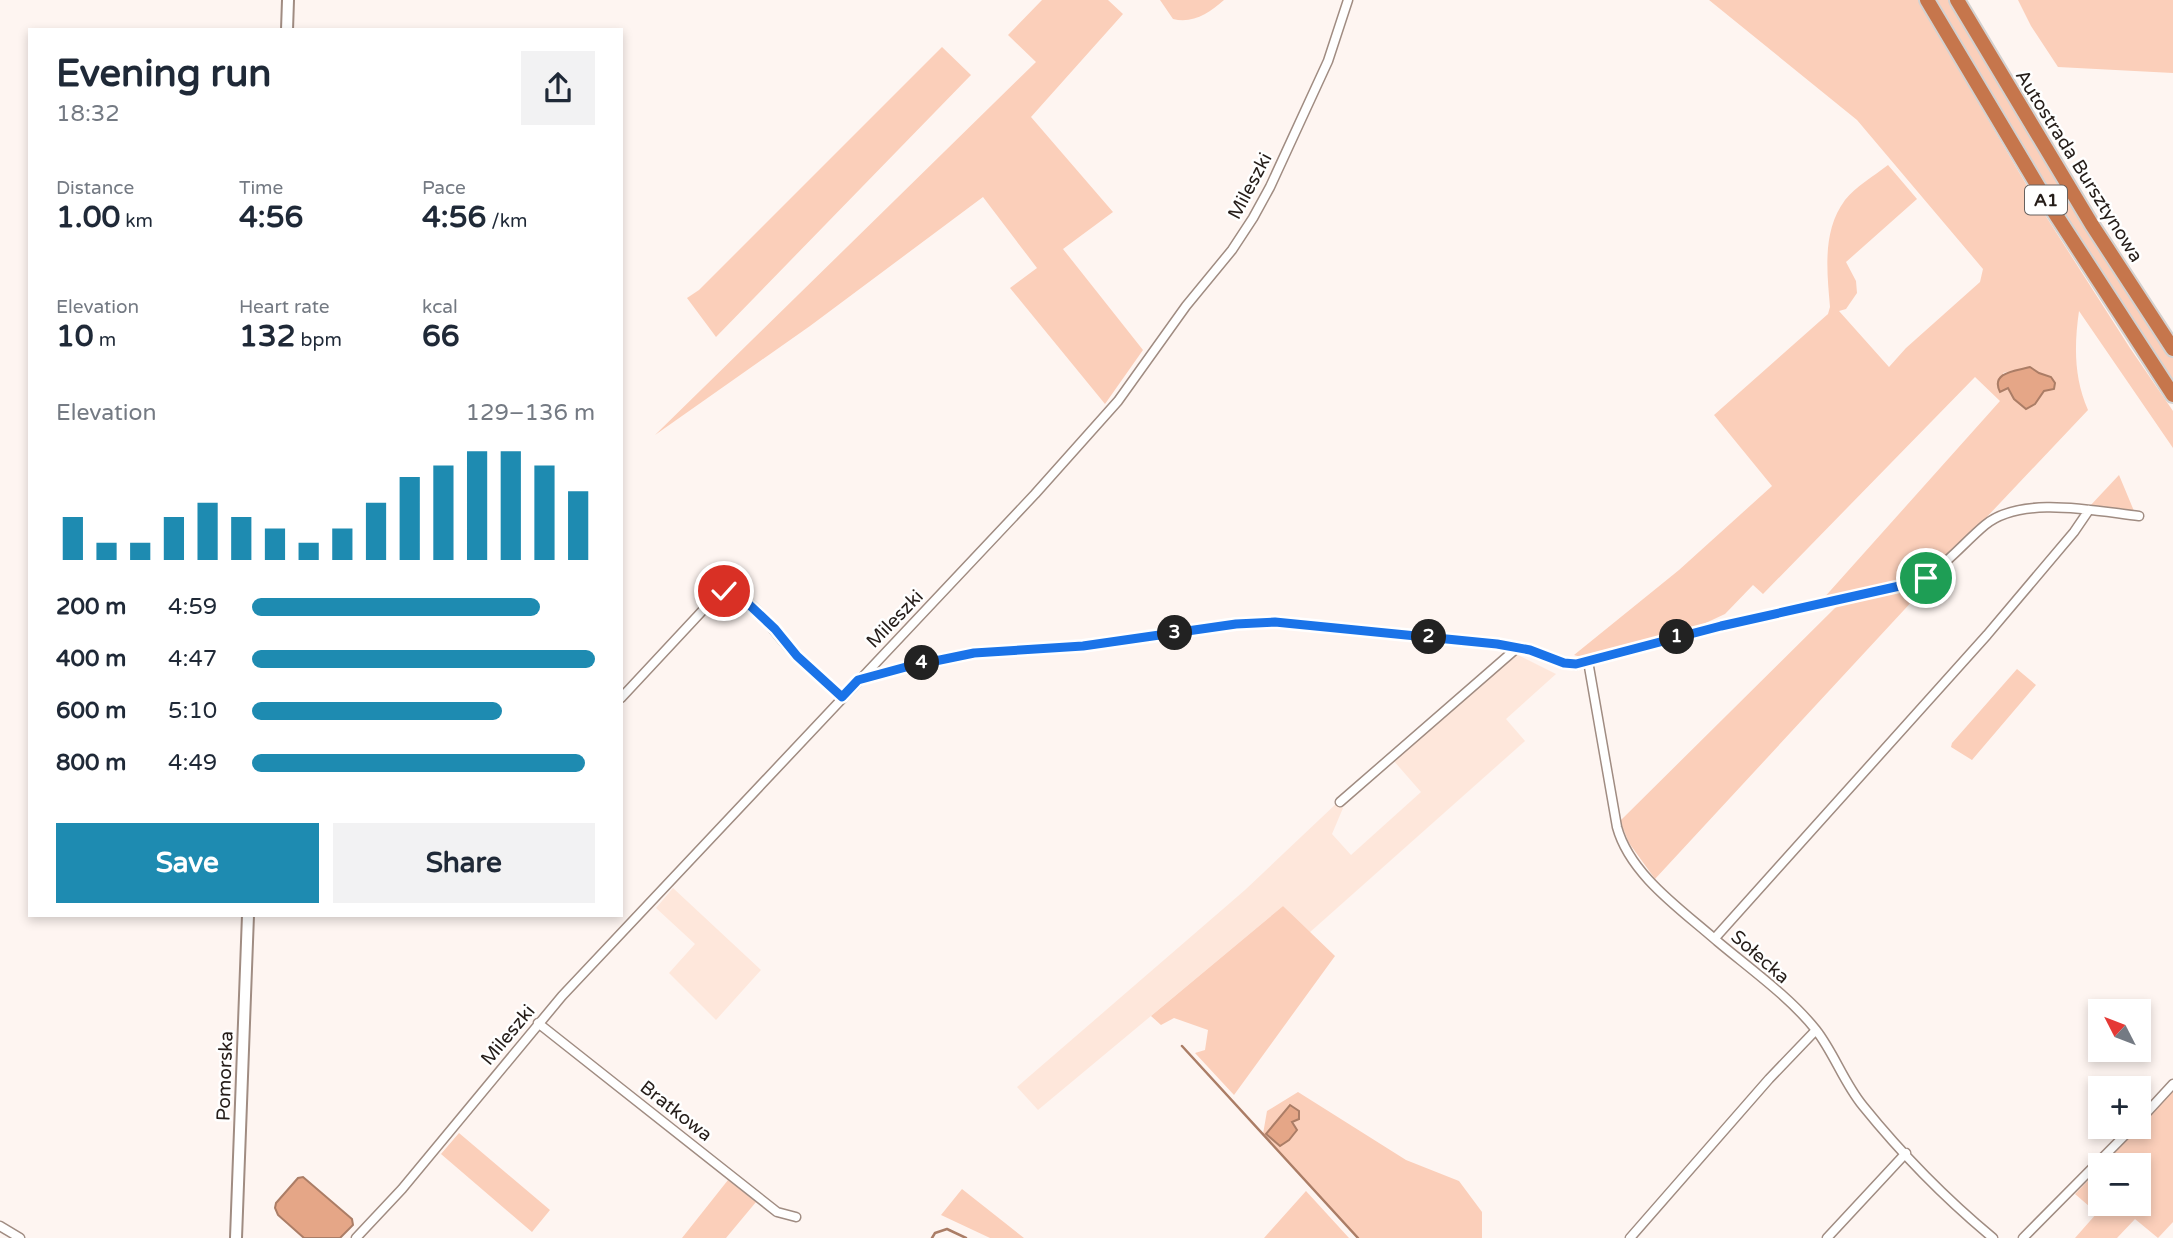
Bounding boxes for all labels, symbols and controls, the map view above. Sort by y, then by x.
text: Evening run [56,51,271,97]
button: share [521,51,595,125]
street label: Autostrada Bursztynowa [2011,66,2147,266]
text: 18:32 [56,100,120,128]
street label: Mileszki [1223,149,1277,223]
text: Distance [56,177,134,199]
text: Time [239,177,283,199]
text: Pace [422,177,466,199]
road number: A1 [2025,186,2067,215]
text: 1.00 [56,199,120,236]
text: 4:56 [239,199,303,236]
text: 4:56 [422,199,486,236]
text: km [120,210,153,232]
text: /km [486,210,527,232]
text: Elevation [56,296,139,318]
text: Heart rate [239,296,330,318]
text: kcal [422,296,458,318]
text: 10 [56,318,94,355]
text: 132 [239,318,296,355]
text: 66 [422,318,460,355]
text: m [94,329,116,351]
text: bpm [296,329,342,351]
text: Elevation [56,399,157,427]
text: 129–136 m [466,399,595,427]
pin [1896,548,1956,608]
icon: arrive [1907,559,1945,597]
pin [694,561,754,621]
icon: check [705,572,743,610]
street label: Mileszki [862,585,928,653]
text: 200 m [56,593,126,621]
text: 4:59 [168,593,217,621]
pin: 3 [1158,616,1192,650]
pin: 2 [1412,620,1446,654]
pin: 1 [1660,620,1694,654]
text: 3 [1169,621,1180,643]
text: 2 [1423,625,1434,647]
text: 1 [1671,625,1682,647]
text: 400 m [56,645,126,673]
text: 4:47 [168,645,217,673]
pin: 4 [904,646,940,680]
text: 4 [916,651,927,673]
text: 600 m [56,697,126,725]
text: 5:10 [168,697,217,725]
text: 800 m [56,749,126,777]
text: 4:49 [168,749,217,777]
button: Save [56,823,319,903]
button: Share [333,823,595,903]
street label: Sołecka [1726,926,1794,988]
north arrow [2088,999,2151,1062]
map controls [2088,999,2151,1216]
street label: Mileszki [476,1000,540,1070]
street label: Pomorska [212,1030,238,1122]
street label: Bratkowa [636,1076,716,1146]
button: + [2088,1076,2151,1139]
button: − [2088,1153,2151,1216]

